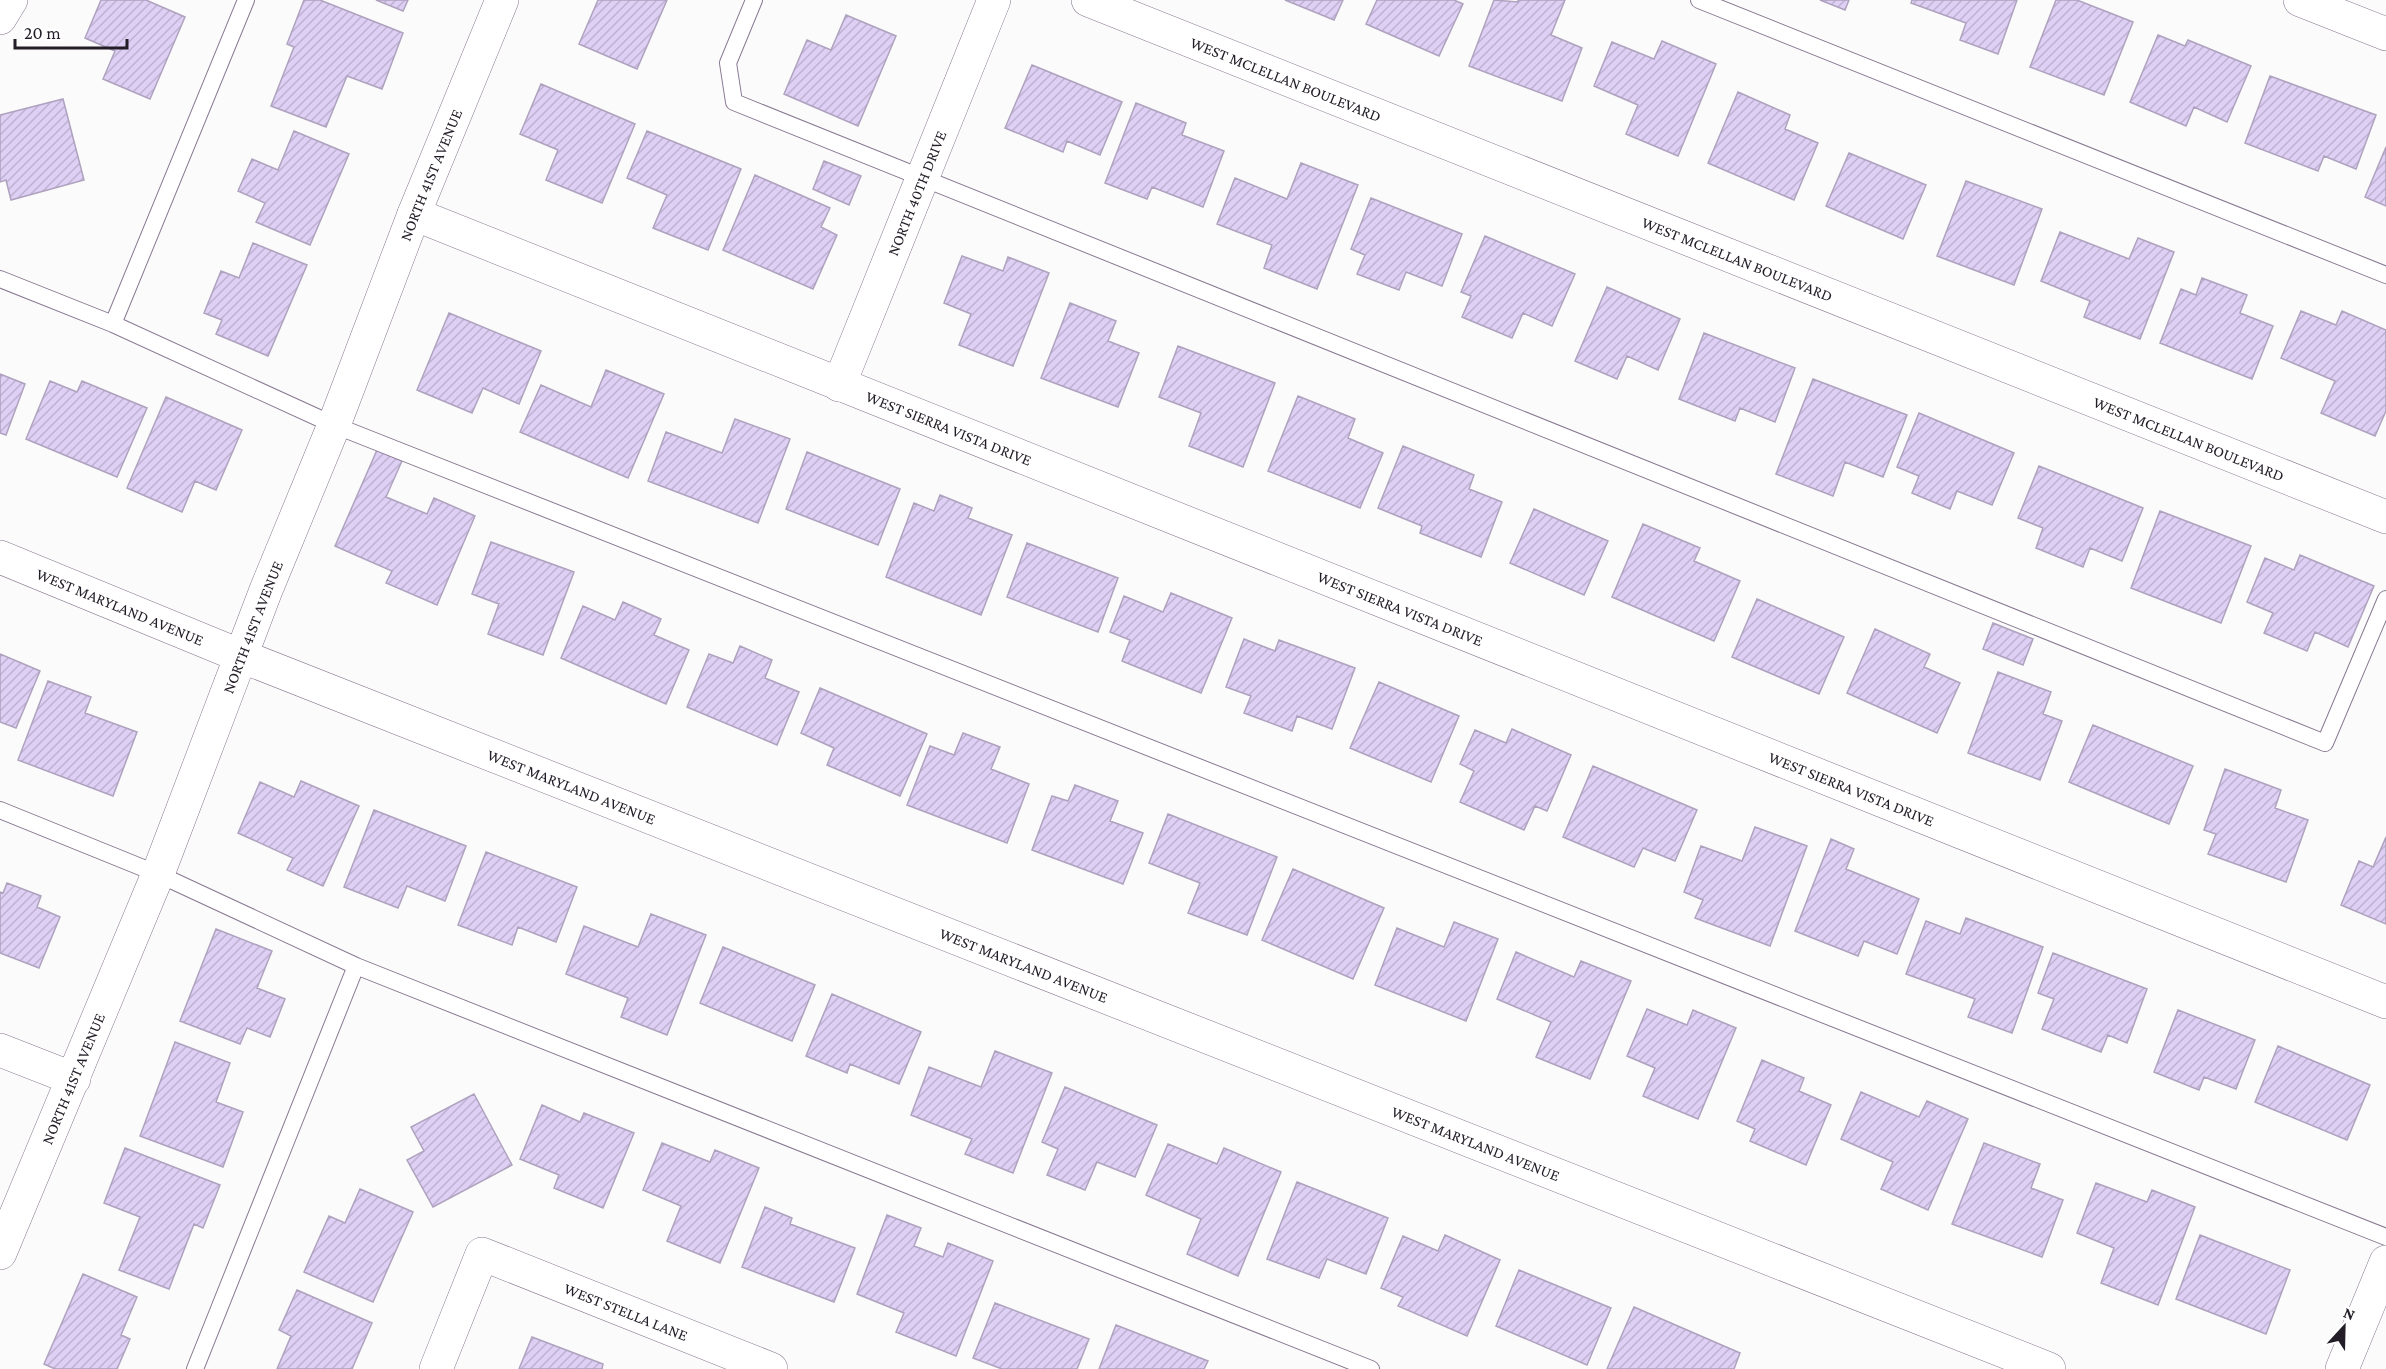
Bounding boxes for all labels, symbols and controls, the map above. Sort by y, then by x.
scale bar [15,12,128,50]
text: 20 m [24,23,61,43]
street label: WEST MCLELLAN BOULEVARD [1188,34,1384,125]
street label: NORTH 41ST AVENUE [397,106,465,243]
street label: NORTH 40TH DRIVE [884,128,950,258]
street label: WEST MCLELLAN BOULEVARD [1639,213,1835,305]
street label: WEST SIERRA VISTA DRIVE [863,388,1034,469]
street label: WEST MCLELLAN BOULEVARD [2091,393,2287,485]
street label: NORTH 41ST AVENUE [219,558,286,696]
street label: WEST MARYLAND AVENUE [34,565,207,649]
street label: WEST SIERRA VISTA DRIVE [1315,568,1485,649]
street label: WEST MARYLAND AVENUE [485,746,658,828]
street label: WEST SIERRA VISTA DRIVE [1766,748,1937,830]
street label: WEST MARYLAND AVENUE [937,924,1110,1006]
street label: NORTH 41ST AVENUE [38,1010,108,1147]
street label: WEST MARYLAND AVENUE [1389,1103,1563,1184]
street label: WEST STELLA LANE [562,1280,691,1344]
north arrow [2314,1297,2374,1357]
text: N [2341,1304,2358,1324]

